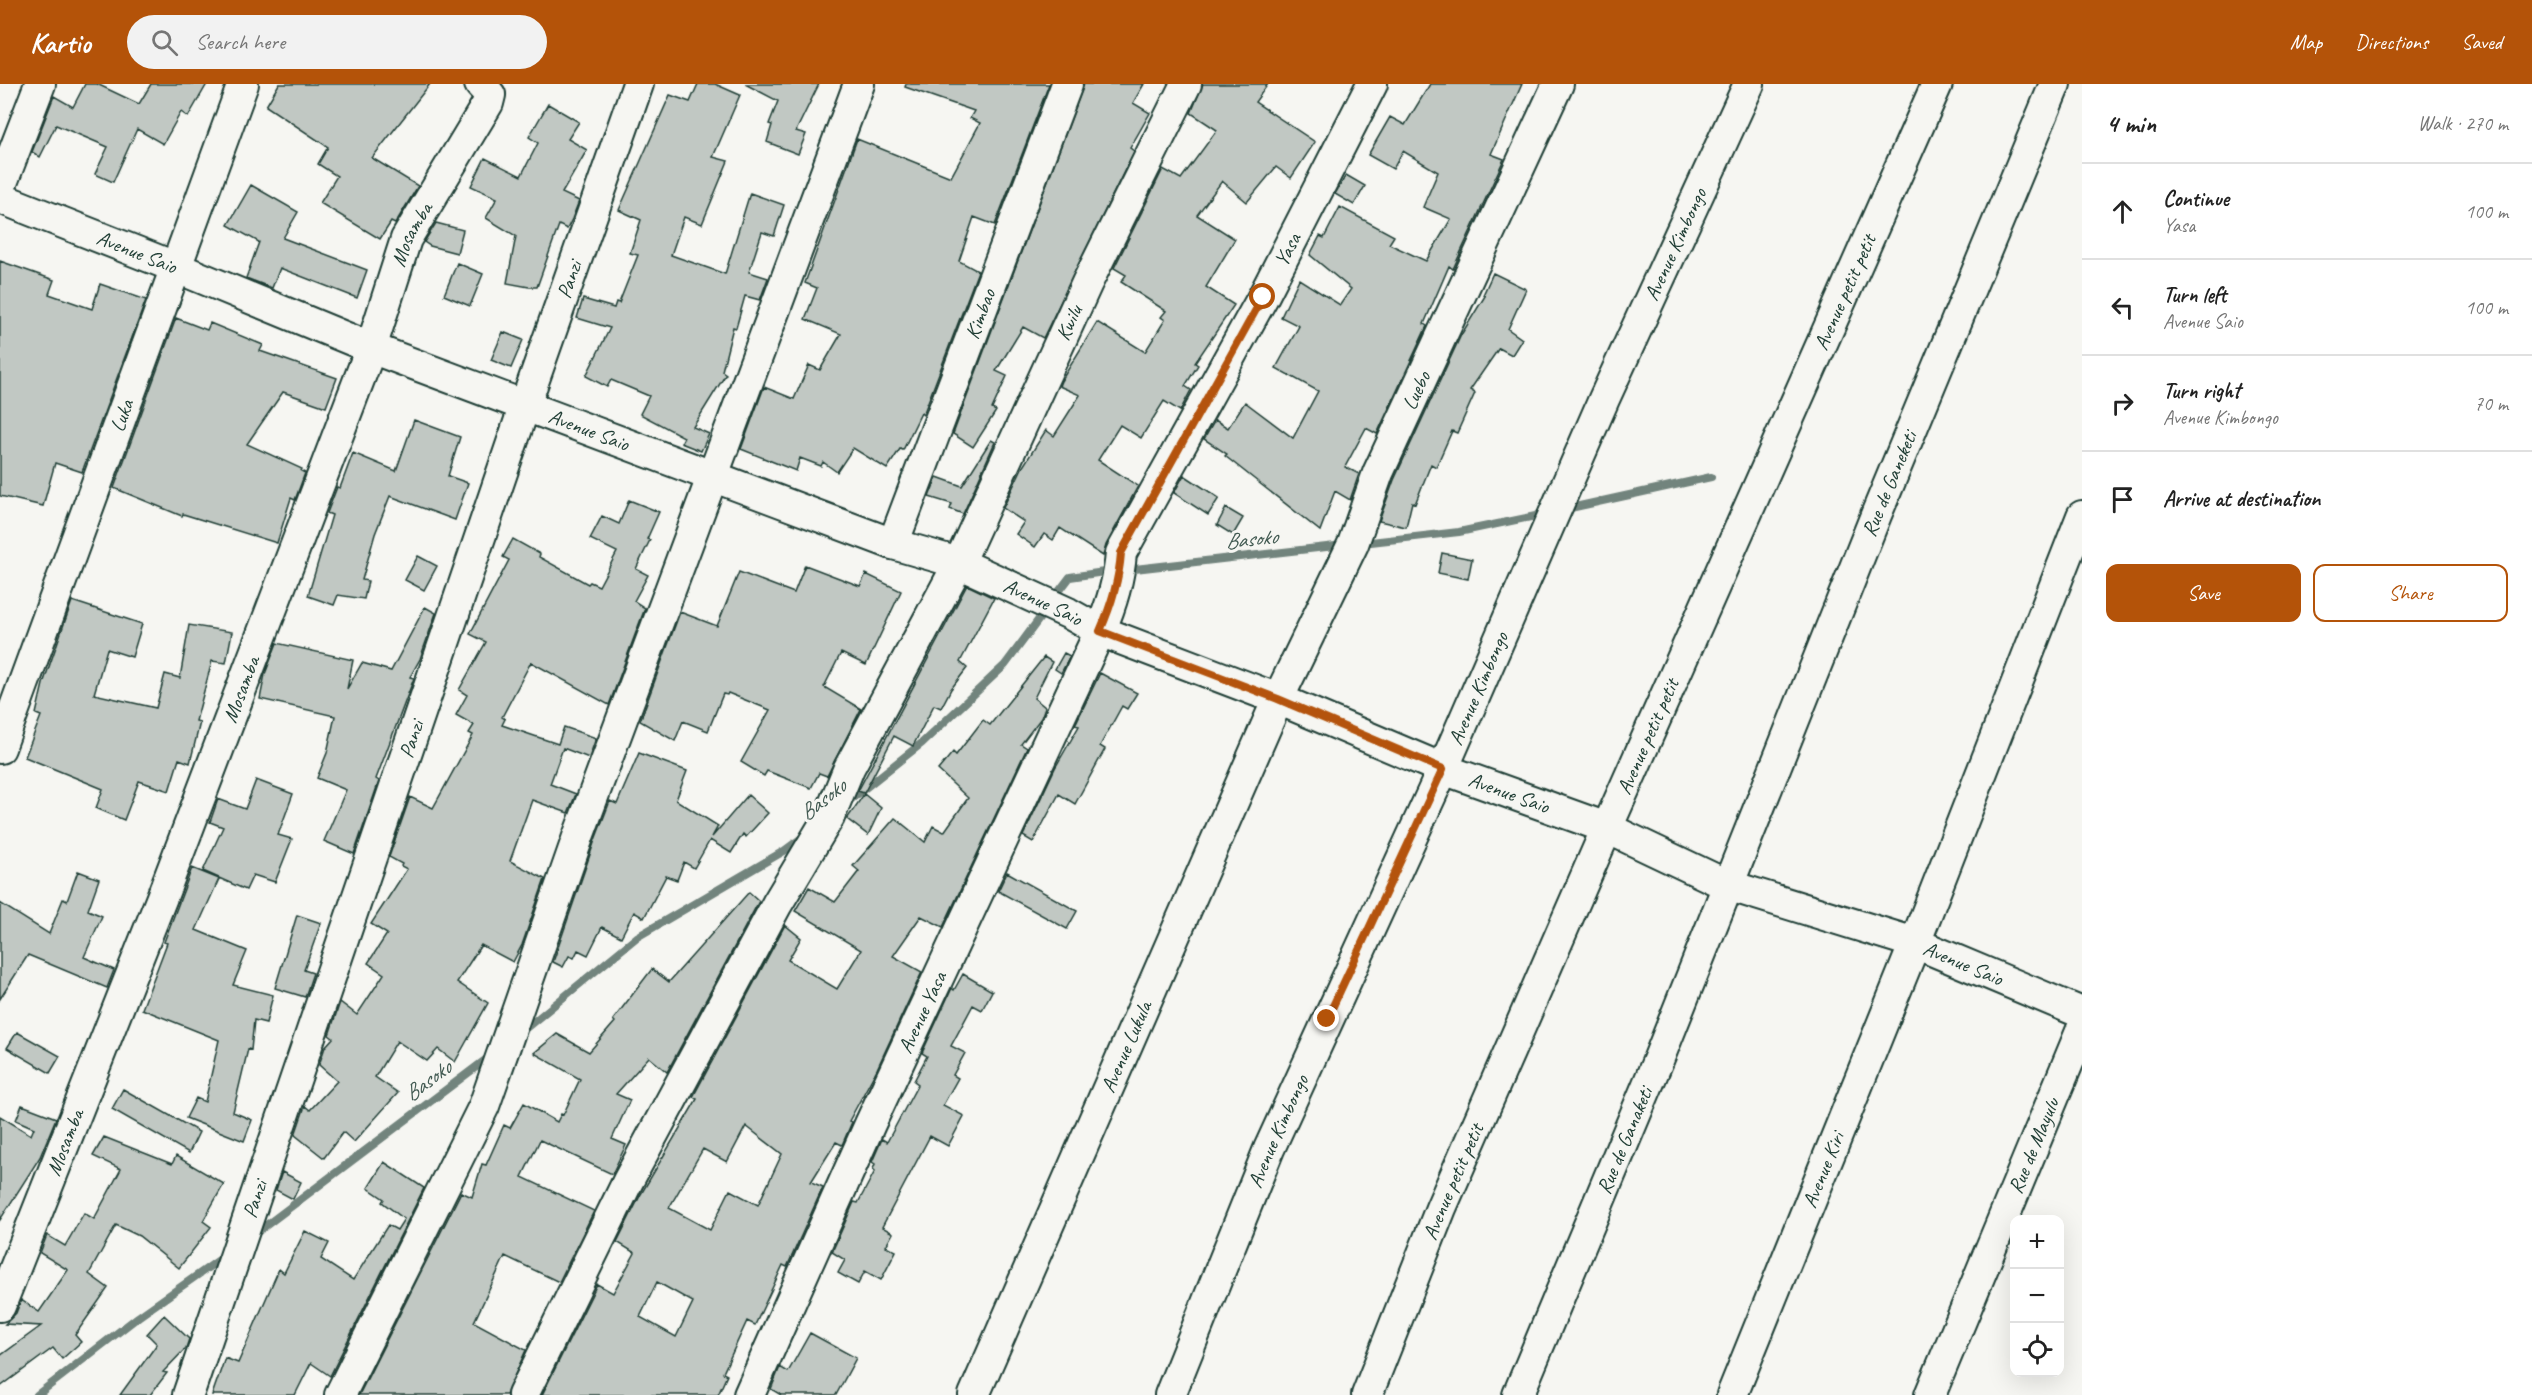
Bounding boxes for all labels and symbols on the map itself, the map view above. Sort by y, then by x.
street label: Avenue Kimbongo [1638,183,1713,304]
street label: Mosamba [385,196,439,270]
street label: Avenue Saio [93,224,182,280]
street label: Yasa [1268,227,1307,271]
street label: Avenue petit petit [1808,228,1883,354]
street label: Panzi [551,254,589,302]
route start [1249,283,1275,309]
street label: Kimbao [959,284,1002,343]
street label: Kwilu [1050,300,1089,345]
street label: Luebo [1396,366,1437,414]
street label: Luka [104,394,140,435]
street label: Avenue Saio [545,403,634,457]
street label: Rue de Ganeketi [1856,424,1924,540]
water label: Basoko [1224,522,1282,556]
street label: Avenue Saio [1000,572,1088,632]
street label: Avenue Kimbongo [1442,626,1515,749]
street label: Mosamba [217,650,266,726]
street label: Avenue petit petit [1611,673,1685,798]
street label: Panzi [393,714,431,761]
street label: Avenue Saio [1465,766,1554,820]
water label: Basoko [793,771,854,827]
street label: Avenue Saio [1919,935,2008,992]
street label: Avenue Yasa [892,966,953,1057]
street label: Avenue Lukula [1095,995,1158,1096]
route end [1313,1005,1339,1031]
water label: Basoko [398,1052,459,1108]
street label: Avenue Kimbongo [1242,1069,1315,1191]
street label: Rue de Ganaketi [1591,1080,1660,1198]
street label: Rue de Mayulu [2002,1093,2065,1197]
street label: Mosamba [40,1103,90,1179]
street label: Avenue petit petit [1417,1118,1490,1243]
street label: Avenue Kiri [1796,1125,1851,1211]
street label: Panzi [236,1174,274,1221]

